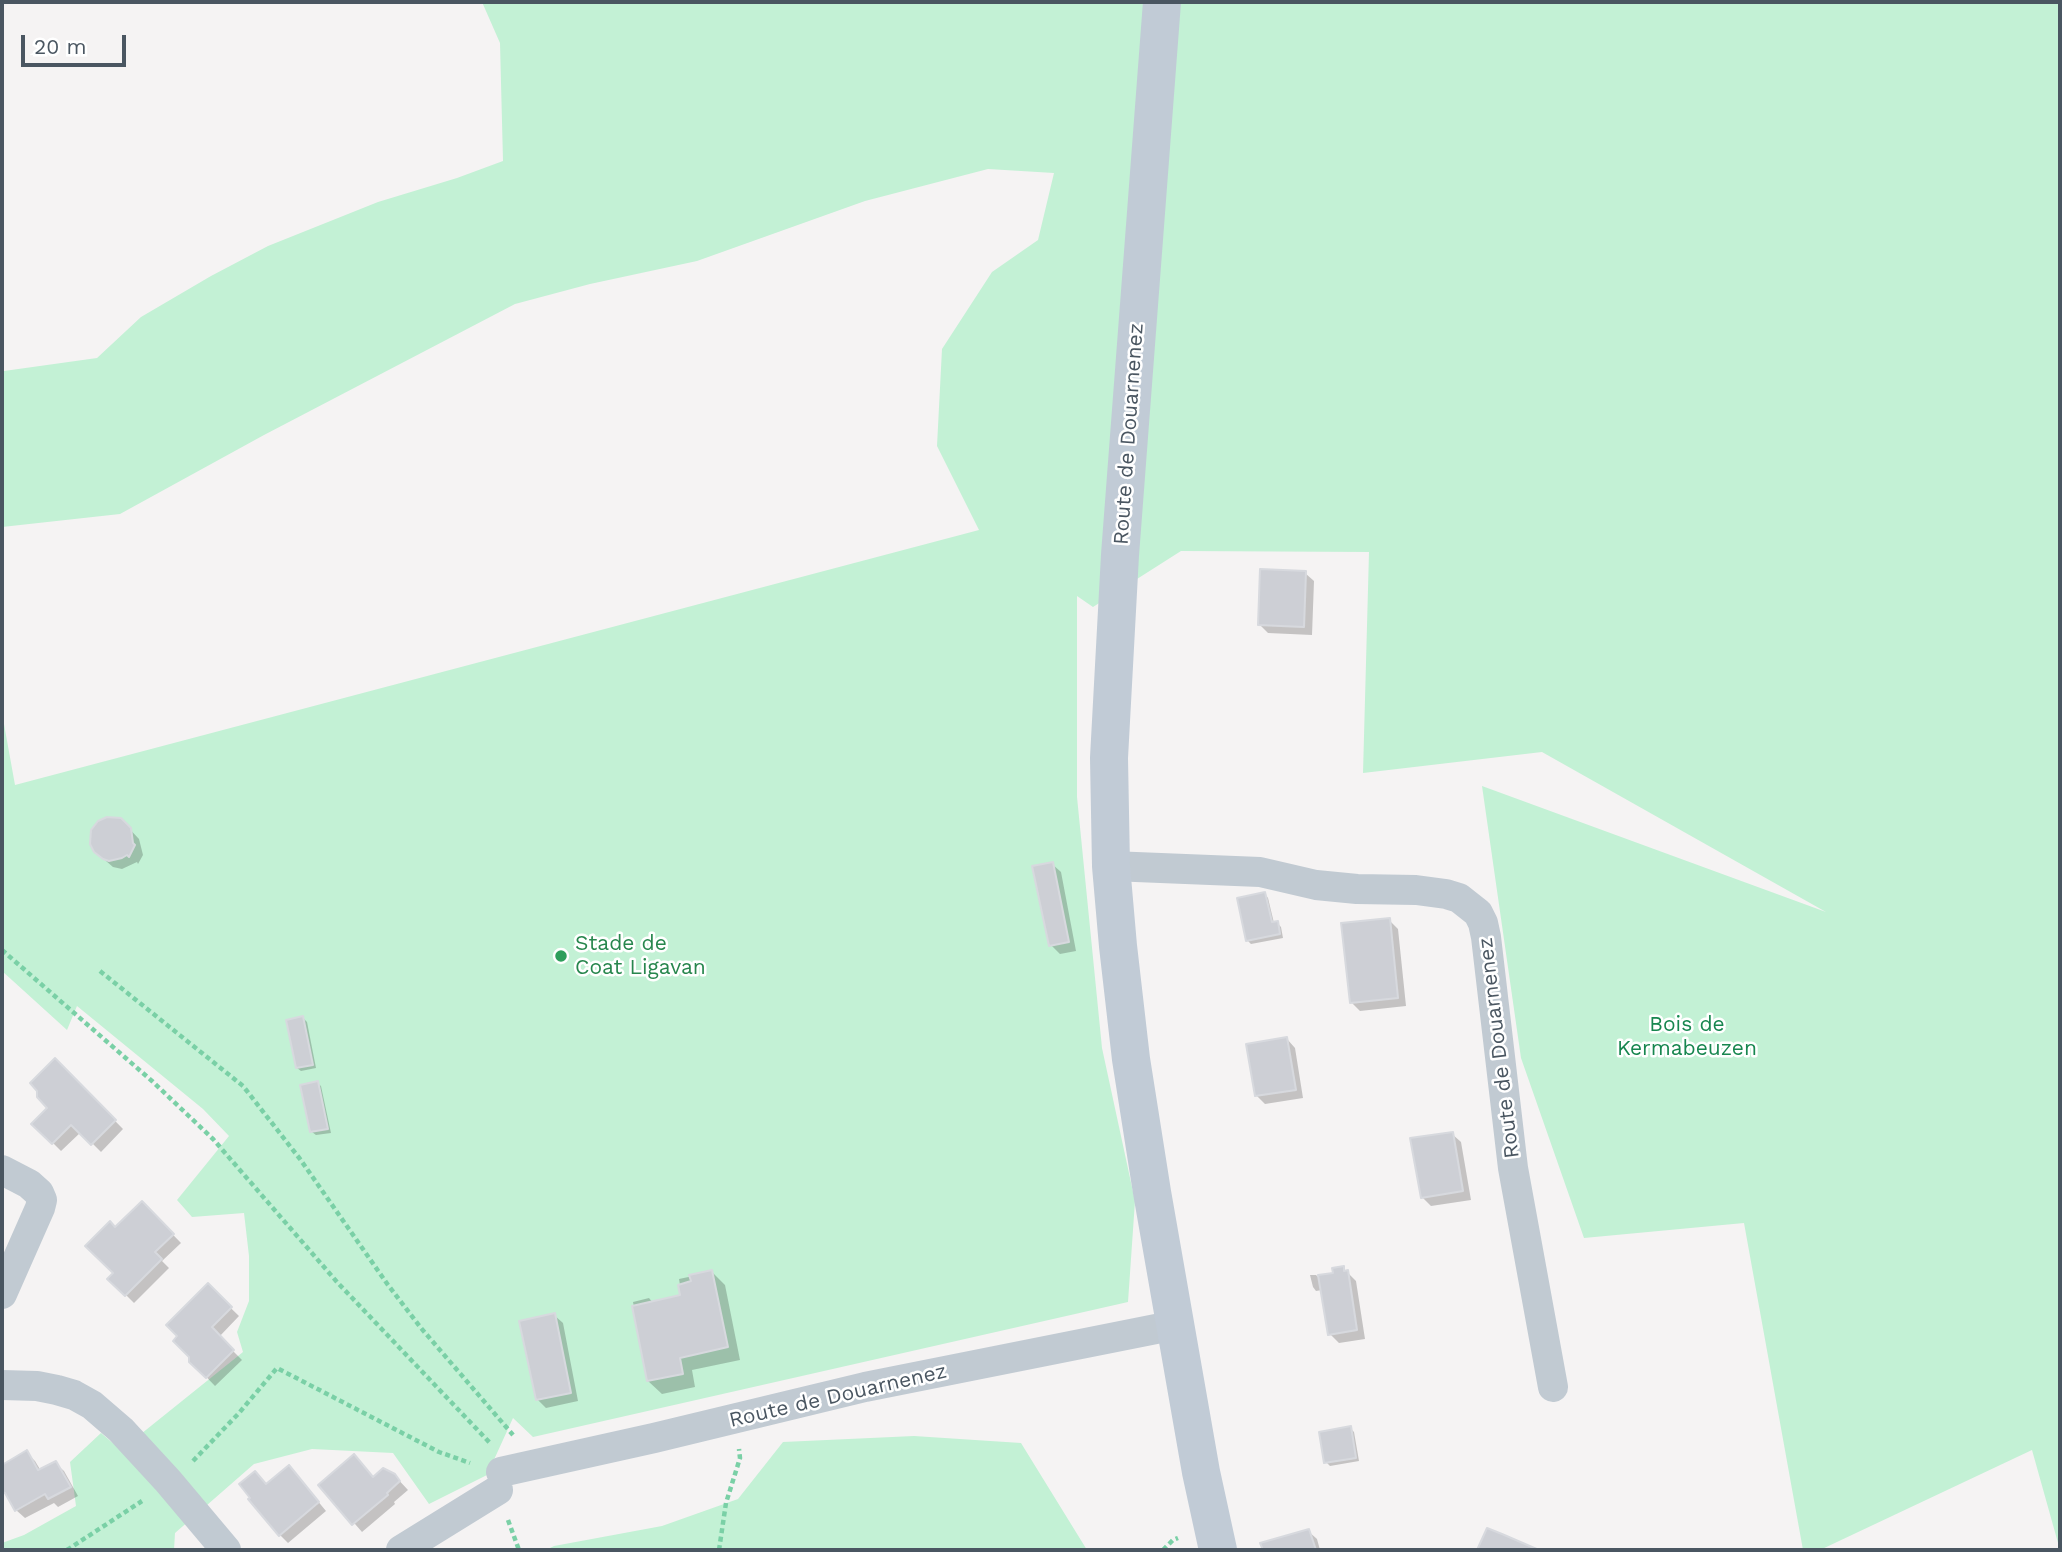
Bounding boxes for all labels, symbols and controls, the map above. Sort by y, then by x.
scale bar [24,21,130,65]
text: 20 m [34,34,86,59]
street label: Route de Douarnenez [1109,322,1149,546]
place label: Stade de Coat Ligavan [575,931,706,981]
street label: Route de Douarnenez [1473,936,1525,1160]
marker: Stade de Coat Ligavan [553,948,569,964]
park label: Bois de Kermabeuzen [1617,1012,1757,1062]
street label: Route de Douarnenez [727,1359,949,1433]

